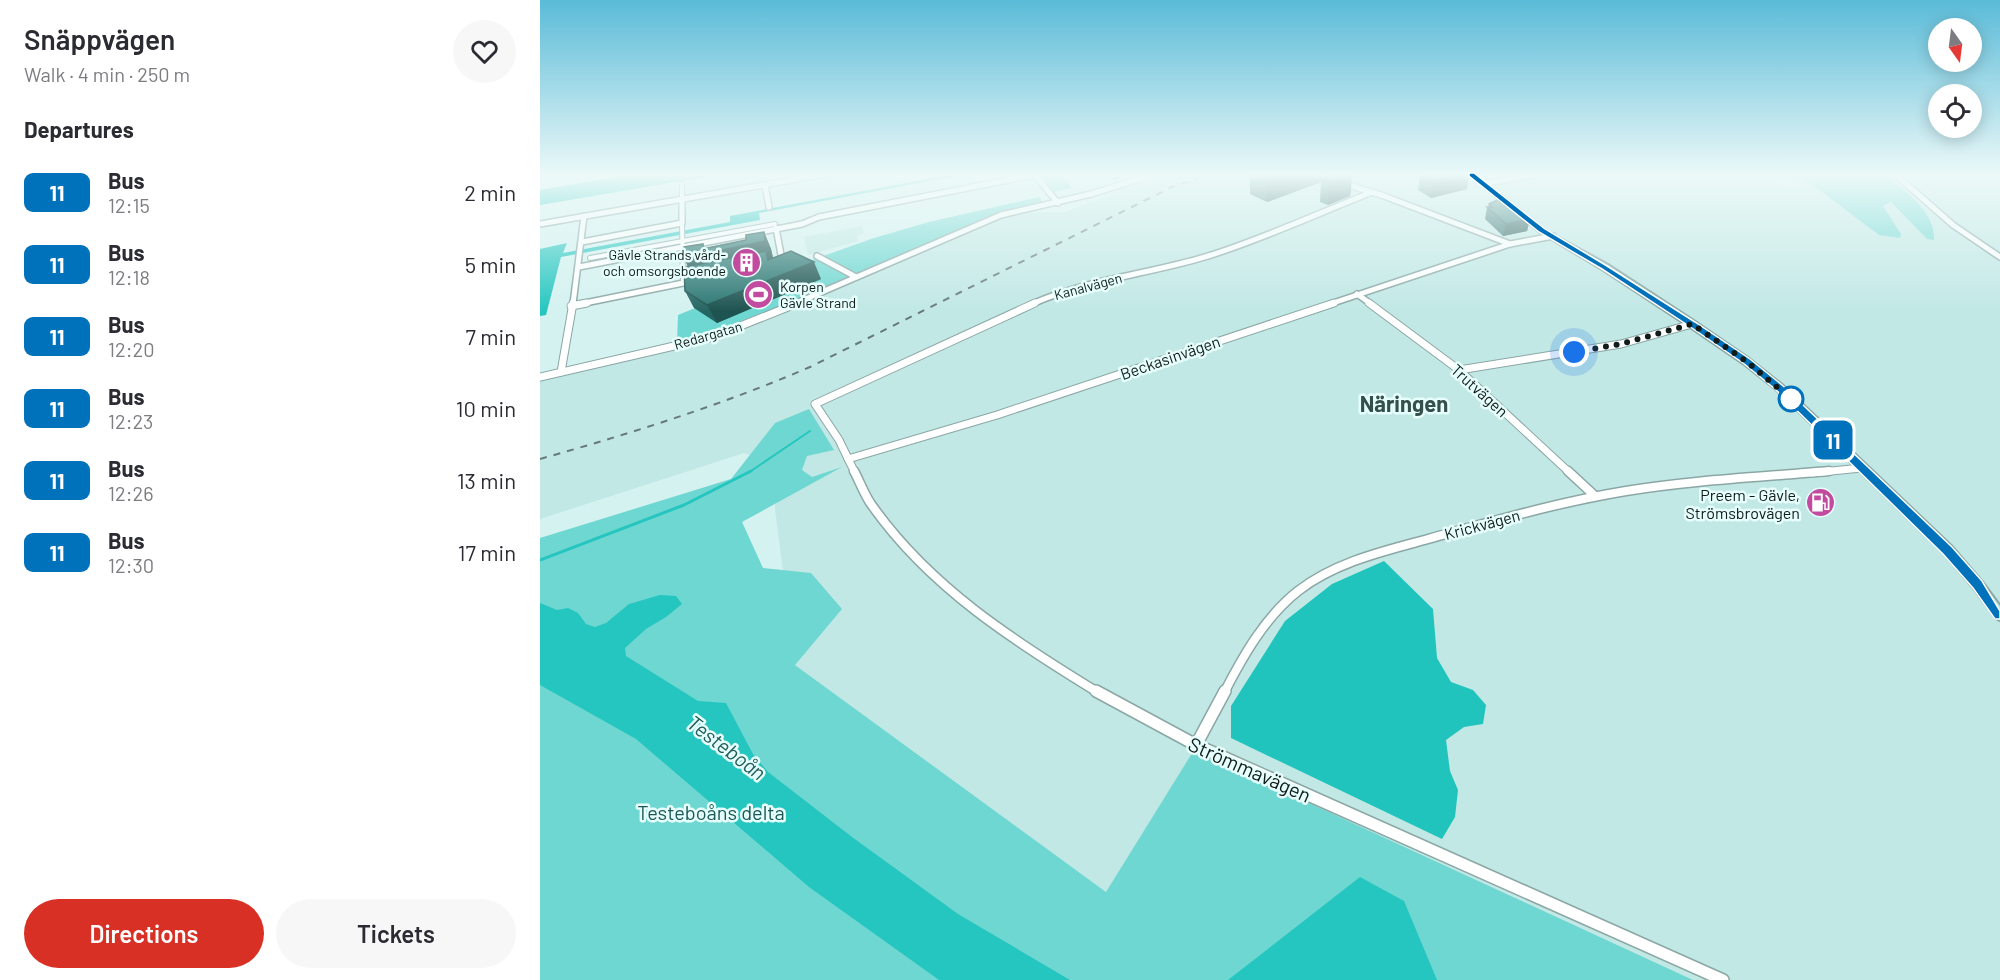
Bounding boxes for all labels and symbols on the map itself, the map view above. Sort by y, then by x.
north arrow [1928,18,1982,72]
place label: Gävle Strands vård- och omsorgsboende [603,246,726,279]
building icon: Gävle Strands vård- och omsorgsboende [731,246,763,278]
street label: Kanalvägen [1052,269,1124,303]
sports icon: Korpen Gävle Strand [743,278,775,310]
place label: Korpen Gävle Strand [780,278,856,311]
street label: Redargatan [672,317,744,353]
street label: Beckasinvägen [1118,331,1222,383]
your location [1559,337,1589,367]
street label: Trutvägen [1448,360,1512,420]
unlabelled marker [1778,386,1804,412]
district label: Näringen [1360,390,1448,416]
line badge: 11 [1806,420,1860,460]
place label: Preem - Gävle, Strömsbrovägen [1685,485,1800,522]
fuel station icon: Preem - Gävle, Strömsbrovägen [1805,487,1837,519]
street label: Krickvägen [1442,505,1522,543]
water label: Testeboån [683,709,771,785]
street label: Strömmavägen [1185,731,1315,807]
park label: Testeboåns delta [637,800,785,824]

